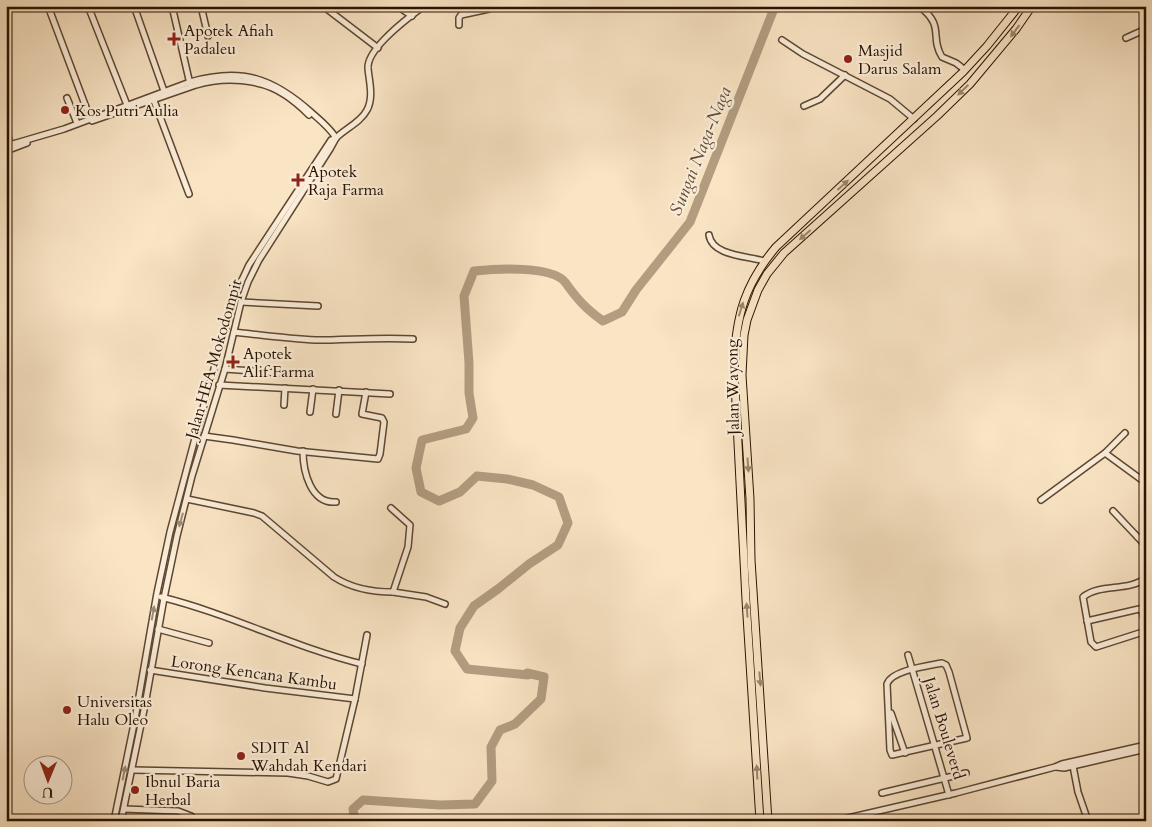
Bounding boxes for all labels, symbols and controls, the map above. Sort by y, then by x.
place label: Apotek Afiah Padaleu [184,20,274,60]
one-way arrow [1009,24,1020,37]
marker: Apotek Afiah Padaleu [168,33,180,45]
place label: Masjid Darus Salam [858,40,942,80]
marker: Masjid Darus Salam [842,53,854,65]
water label: Sungai Naga-Naga [663,83,738,219]
one-way arrow [958,84,970,96]
place label: Kos Putri Aulia [75,100,179,122]
marker: Kos Putri Aulia [59,104,71,116]
place label: Apotek Raja Farma [308,161,384,201]
marker: Apotek Raja Farma [292,174,304,186]
one-way arrow [837,179,849,191]
one-way arrow [799,230,812,241]
street label: Jalan HEA Mokodompit [180,277,247,444]
one-way arrow [738,301,746,316]
street label: Jalan Wayong [721,339,745,437]
place label: Apotek Alif Farma [243,343,315,383]
marker: Apotek Alif Farma [227,356,239,368]
one-way arrow [744,457,752,473]
one-way arrow [177,513,185,528]
one-way arrow [742,602,750,618]
one-way arrow [149,605,157,621]
street label: Lorong Kencana Kambu [169,650,339,696]
one-way arrow [756,672,764,688]
street label: Jalan Bouleverd [917,672,970,783]
place label: Universitas Halu Oleo [77,691,152,731]
marker: Universitas Halu Oleo [61,704,73,716]
place label: SDIT Al Wahdah Kendari [250,737,367,777]
marker: SDIT Al Wahdah Kendari [235,750,247,762]
north arrow [22,754,72,804]
one-way arrow [753,764,761,780]
one-way arrow [120,765,128,781]
place label: Ibnul Baria Herbal [145,771,220,811]
text: U [41,783,54,802]
marker: Ibnul Baria Herbal [129,784,141,796]

